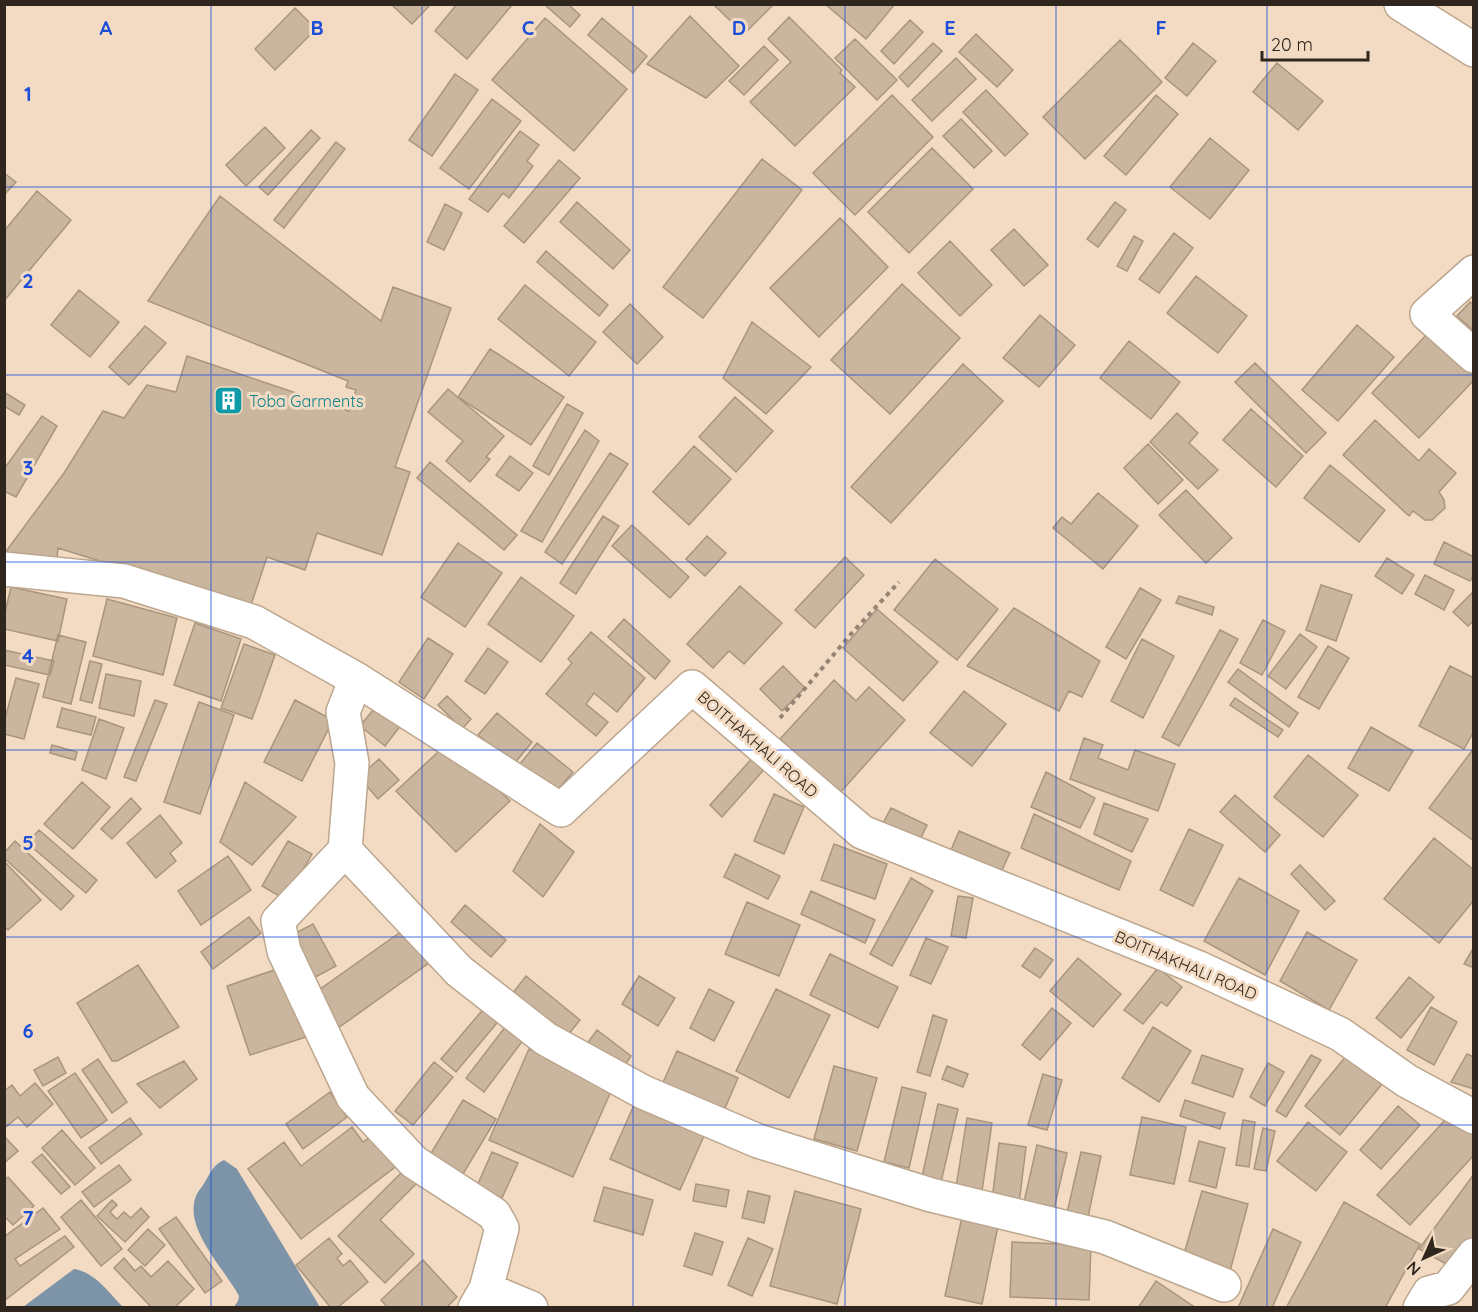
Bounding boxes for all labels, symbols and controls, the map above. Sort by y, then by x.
text: A [100,15,113,40]
text: B [310,15,324,40]
text: C [522,15,535,40]
text: D [732,15,746,40]
text: E [944,15,956,40]
text: F [1155,15,1167,40]
scale bar [1262,24,1368,62]
text: 20 m [1271,33,1313,56]
text: 1 [24,81,32,106]
text: 2 [22,268,34,293]
building icon: Toba Garments [212,385,244,417]
place label: Toba Garments [249,391,364,411]
text: 3 [23,455,33,480]
text: 4 [22,643,34,668]
street label: BOITHAKHALI ROAD [694,686,822,802]
text: 5 [22,830,34,855]
street label: BOITHAKHALI ROAD [1112,926,1260,1004]
text: 6 [22,1018,34,1043]
text: 7 [23,1205,34,1230]
north arrow [1394,1228,1454,1288]
text: N [1402,1257,1425,1280]

